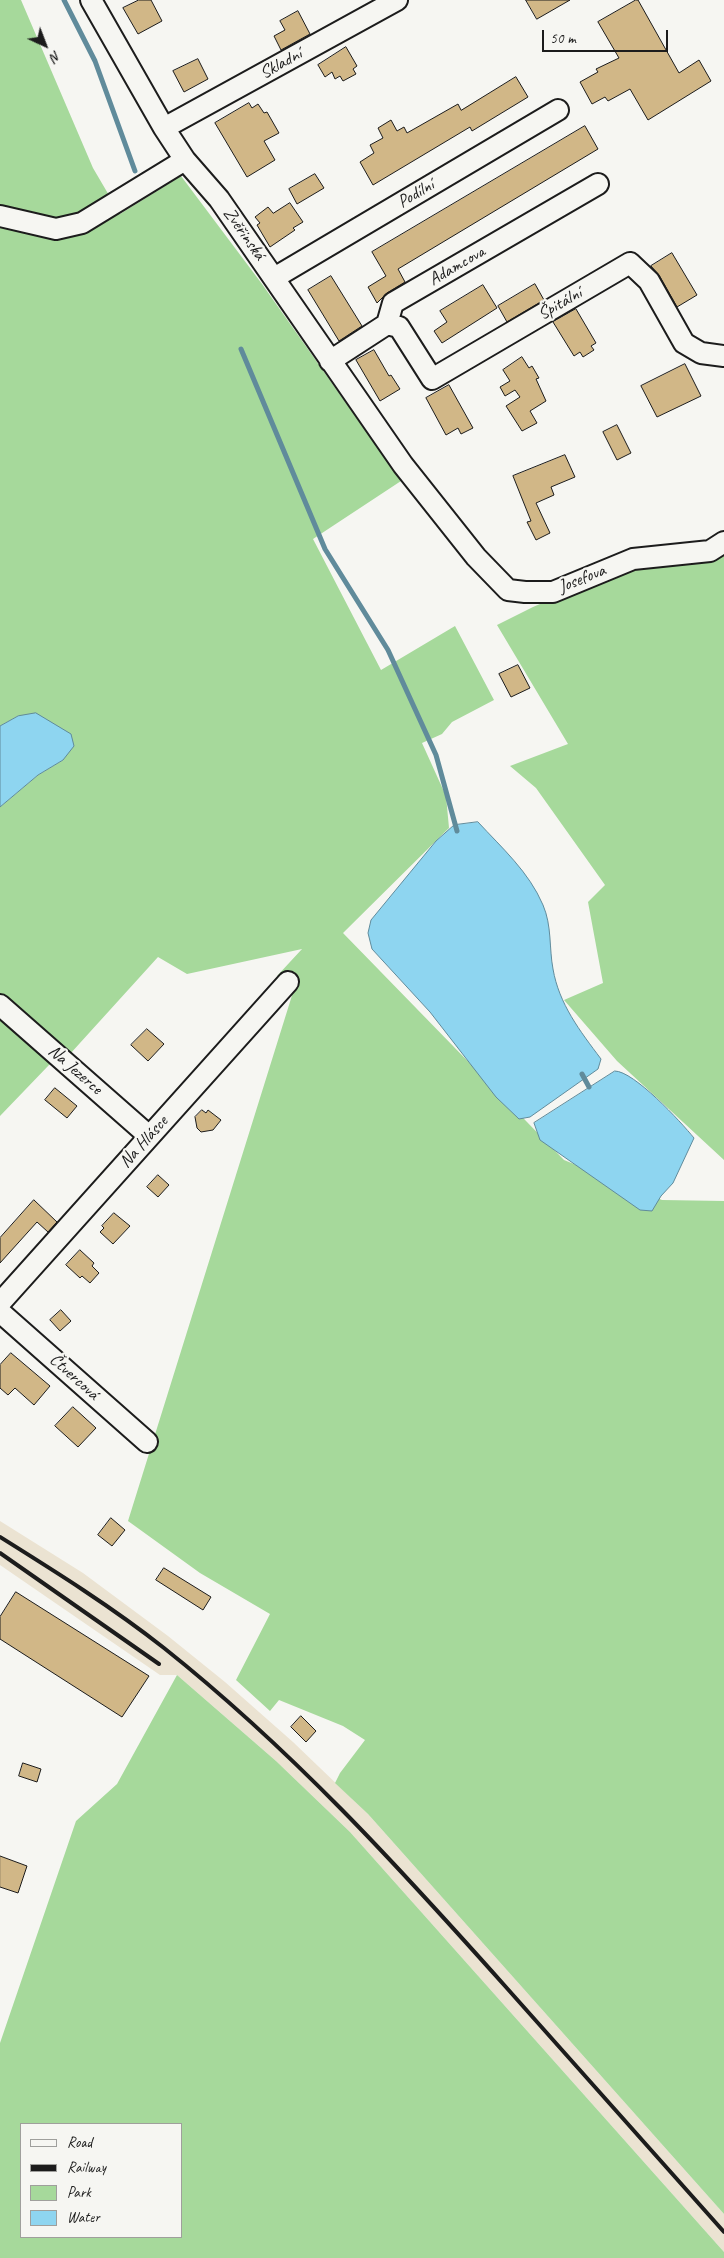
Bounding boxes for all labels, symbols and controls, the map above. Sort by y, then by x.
north arrow [20,20,70,70]
scale bar [544,20,670,52]
text: 50 m [550,29,576,48]
street label: Skladní [256,44,306,84]
text: N [47,47,65,66]
street label: Podílní [394,175,438,213]
street label: Zvěřinská [218,203,270,265]
street label: Adamcova [425,241,489,291]
street label: Špitální [534,283,586,325]
street label: Josefova [555,560,609,598]
street label: Na Jezerce [43,1041,107,1099]
street label: Na Hlásce [115,1112,173,1172]
street label: Čtvercová [45,1349,103,1405]
legend [20,2123,182,2238]
text: Road [67,2133,92,2152]
text: Railway [67,2158,106,2177]
text: Park [67,2183,91,2202]
text: Water [67,2208,100,2227]

